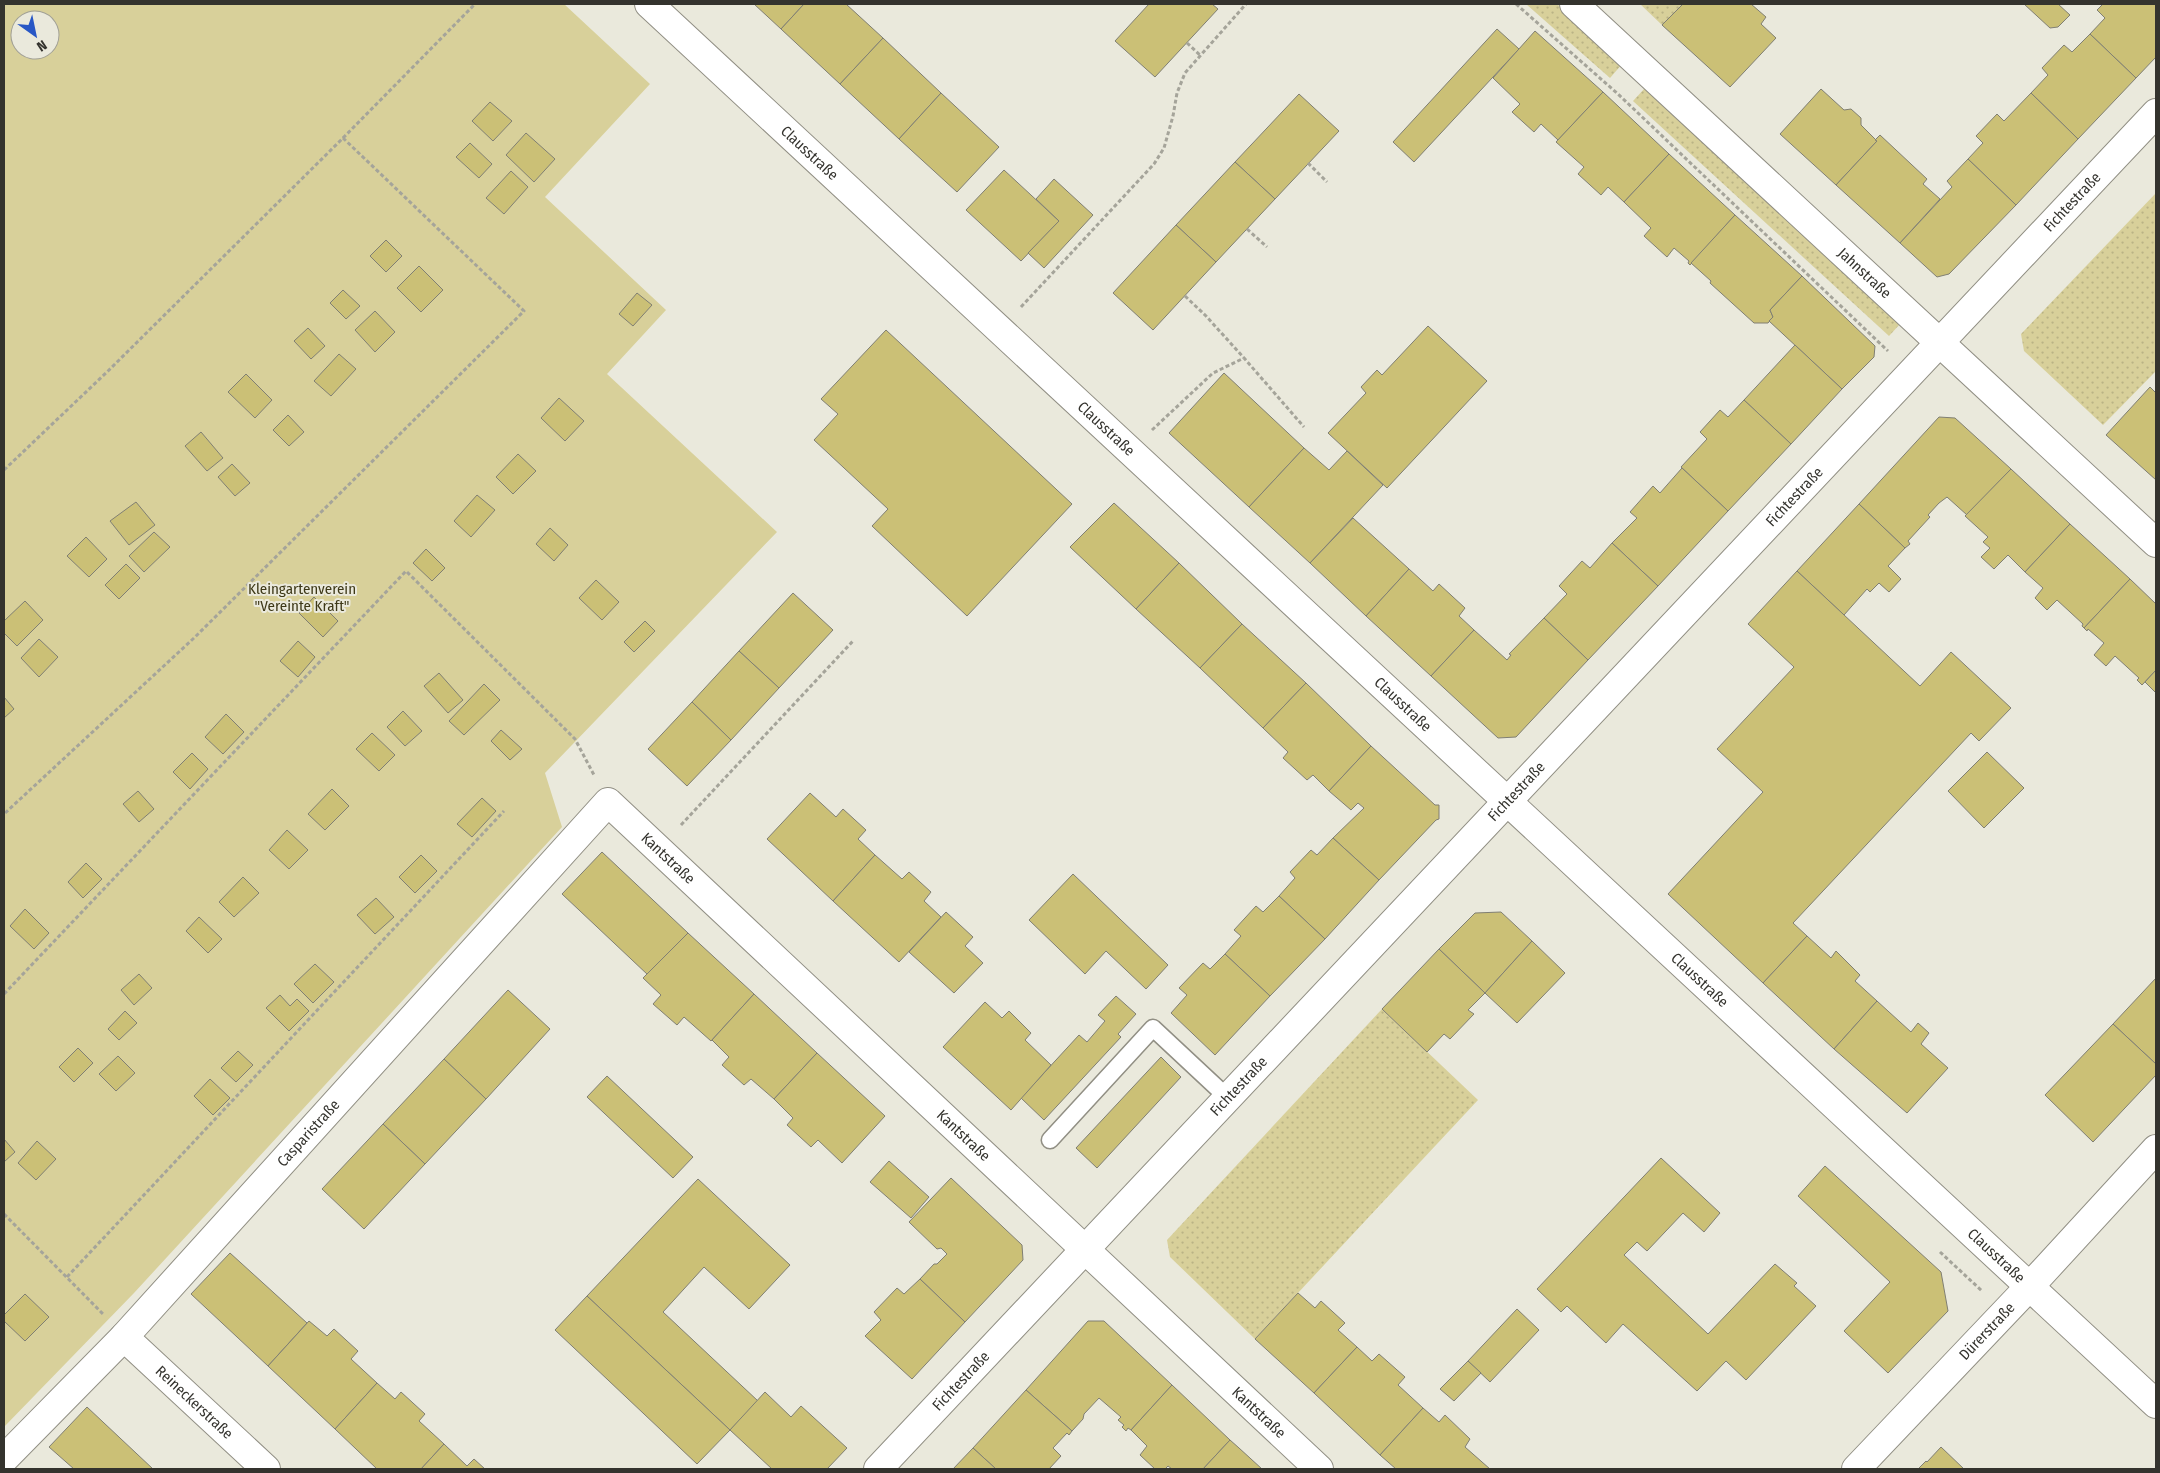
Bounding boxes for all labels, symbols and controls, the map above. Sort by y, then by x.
north arrow [10,10,60,60]
text: N [34,36,50,55]
street label: Clausstraße [777,122,842,184]
street label: Fichtestraße [2040,168,2104,236]
street label: Jahnstraße [1834,244,1895,302]
street label: Clausstraße [1074,398,1139,460]
street label: Fichtestraße [1762,463,1827,530]
park label: Kleingartenverein "Vereinte Kraft" [248,580,356,615]
street label: Clausstraße [1370,673,1435,735]
street label: Fichtestraße [1484,758,1549,825]
street label: Kantstraße [638,829,699,888]
street label: Clausstraße [1667,949,1732,1011]
street label: Fichtestraße [1206,1053,1271,1120]
street label: Casparistraße [273,1096,343,1170]
street label: Kantstraße [933,1106,994,1165]
street label: Clausstraße [1964,1225,2029,1287]
street label: Dürerstraße [1955,1299,2019,1364]
street label: Fichtestraße [929,1347,993,1414]
street label: Reineckerstraße [152,1362,237,1443]
street label: Kantstraße [1228,1383,1289,1442]

